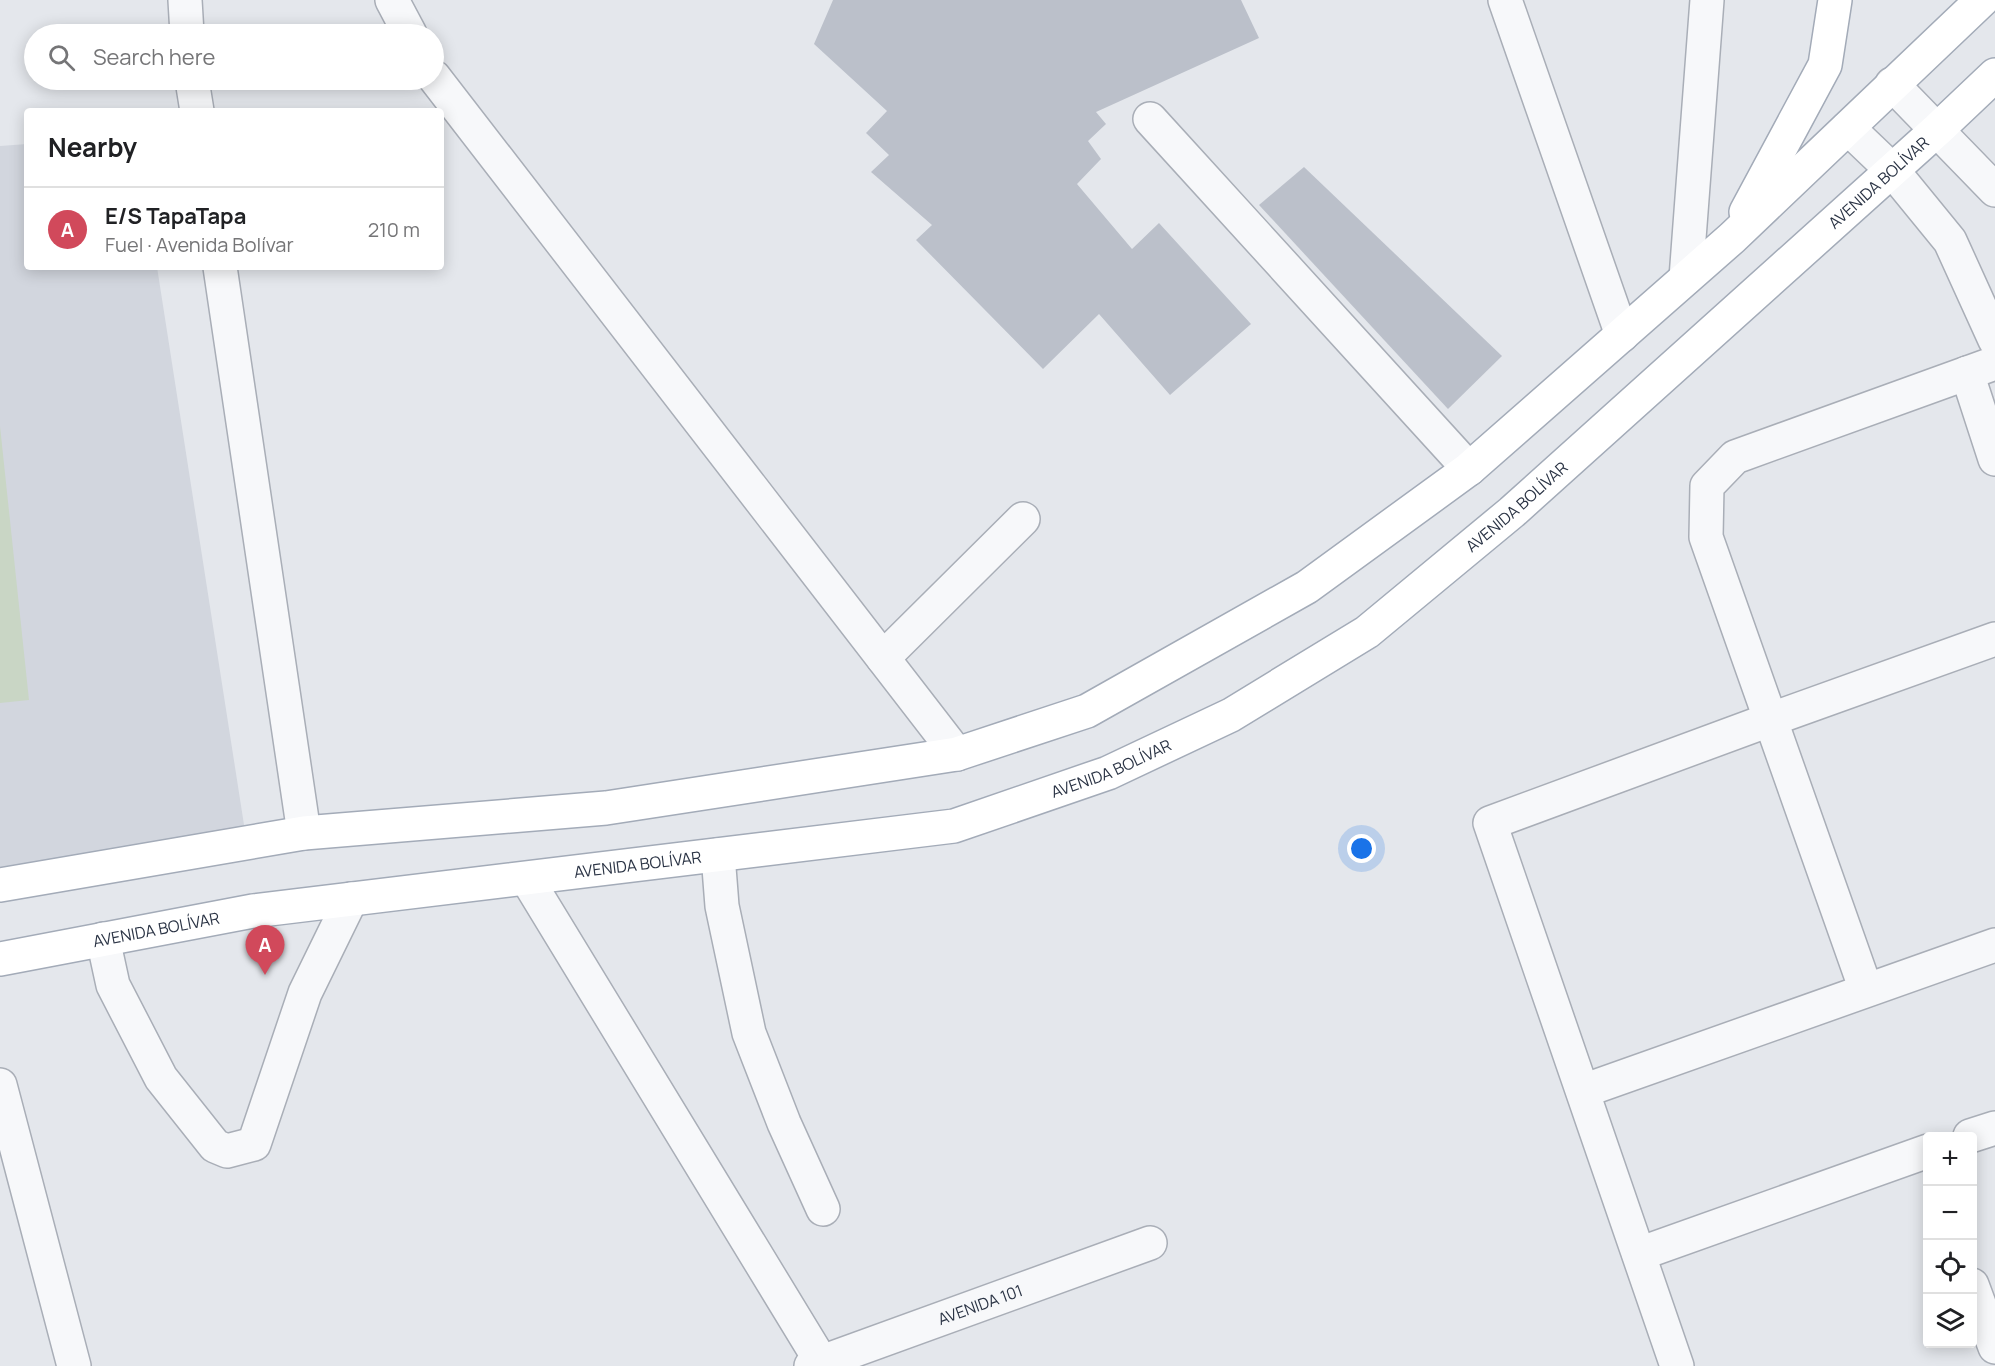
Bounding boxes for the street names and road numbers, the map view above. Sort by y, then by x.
street label: AVENIDA BOLÍVAR [1823,131,1934,234]
street label: AVENIDA BOLÍVAR [1461,456,1572,557]
street label: AVENIDA BOLÍVAR [1048,734,1175,803]
street label: AVENIDA BOLÍVAR [573,846,703,883]
street label: AVENIDA BOLÍVAR [91,907,221,952]
street label: AVENIDA 101 [935,1279,1026,1330]

